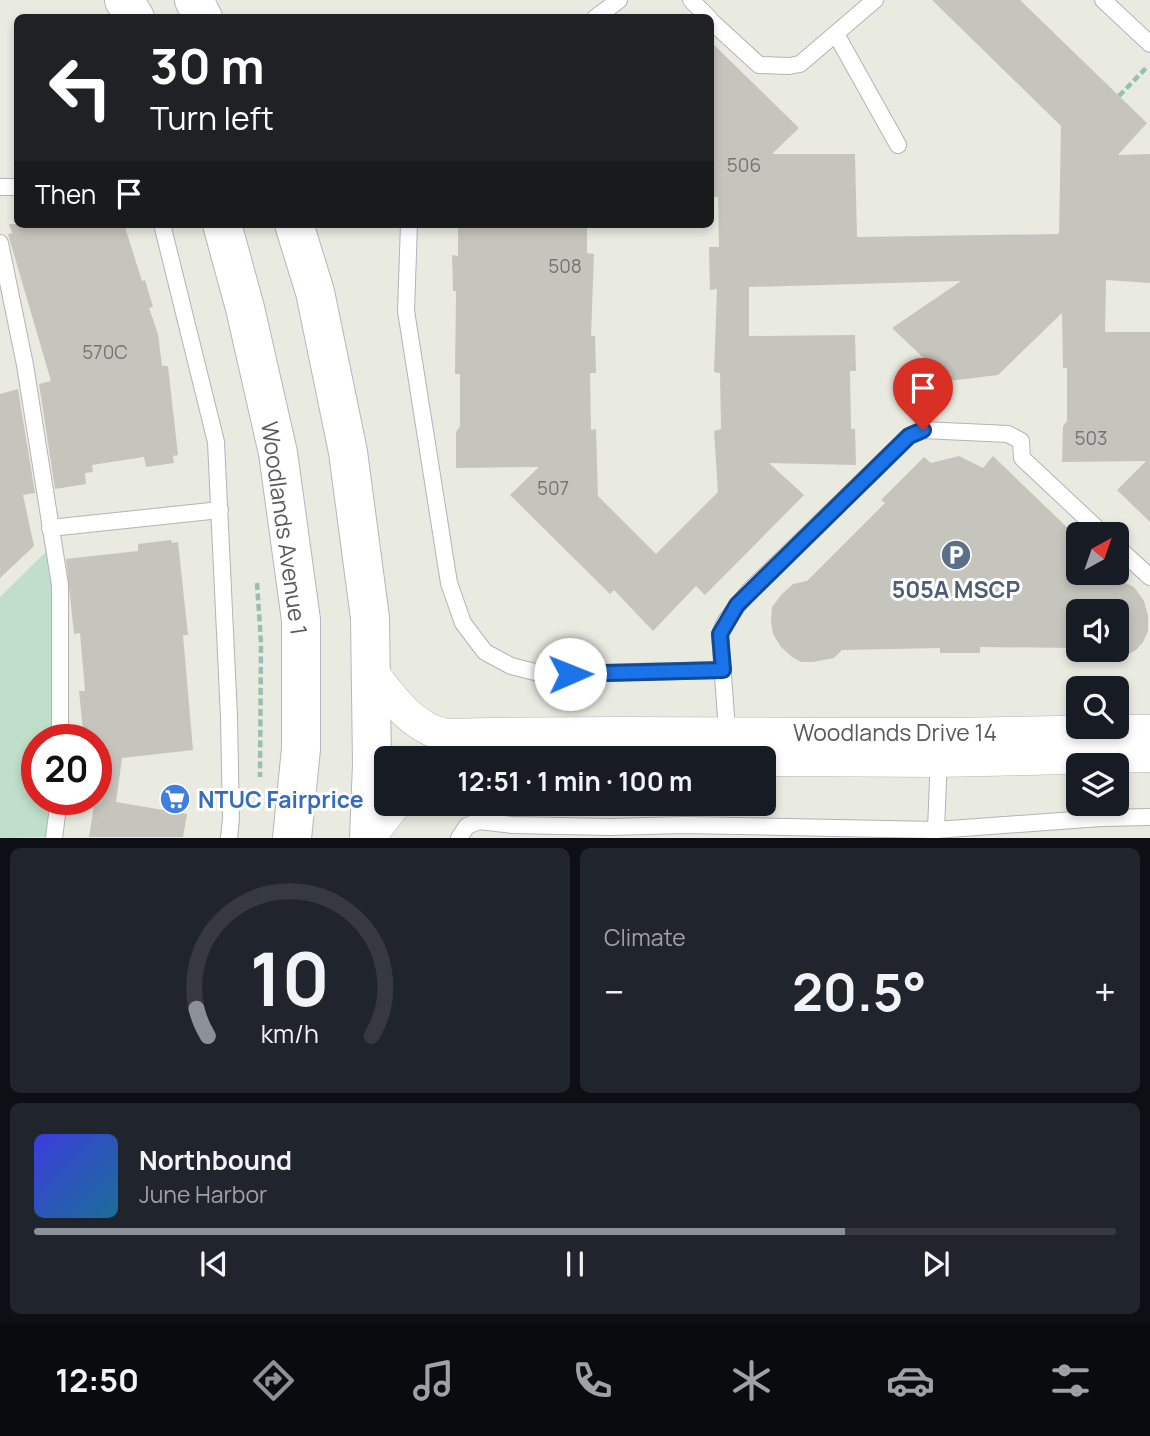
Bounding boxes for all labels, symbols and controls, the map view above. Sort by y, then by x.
text: 30 m [150,32,265,99]
icon: left [35,42,126,133]
text: Turn left [150,96,274,140]
house number: 506 [727,152,761,178]
icon: arrive [110,175,148,213]
text: Then [35,176,96,212]
house number: 508 [548,253,582,279]
house number: 570C [82,339,128,365]
pin [893,358,953,430]
icon: arrive [904,369,942,407]
street label: Woodlands Avenue 1 [254,419,316,637]
house number: 503 [1074,425,1108,451]
house number: 507 [537,475,569,501]
north arrow [1066,522,1129,584]
map controls [1066,522,1129,816]
parking icon: 505A MSCP [939,538,973,572]
place label: 505A MSCP [892,573,1020,605]
button: sound [1066,599,1129,662]
position arrow [533,637,607,711]
button: search [1066,676,1129,739]
street label: Woodlands Drive 14 [793,716,997,748]
speed limit sign: 20 [21,724,112,815]
button: layers [1066,753,1129,816]
text: 12:51 · 1 min · 100 m [458,763,692,799]
supermarket icon: NTUC Fairprice [158,782,192,816]
place label: NTUC Fairprice [198,783,364,815]
text: Climate [604,921,686,953]
text: 10 [250,929,330,1029]
text: 20.5° [792,956,927,1027]
text: − [604,965,625,1017]
text: + [1094,965,1116,1017]
text: km/h [261,1016,319,1051]
text: Northbound [139,1142,292,1178]
text: June Harbor [139,1178,267,1210]
icon: previous [195,1245,233,1283]
icon: pause [556,1245,594,1283]
icon: next [917,1245,955,1283]
icon: directions [249,1356,298,1405]
icon: music [409,1356,458,1405]
icon: phone [568,1356,617,1405]
icon: climate [727,1356,776,1405]
icon: car [886,1356,935,1405]
icon: filters [1046,1356,1095,1405]
text: 12:50 [55,1358,139,1402]

